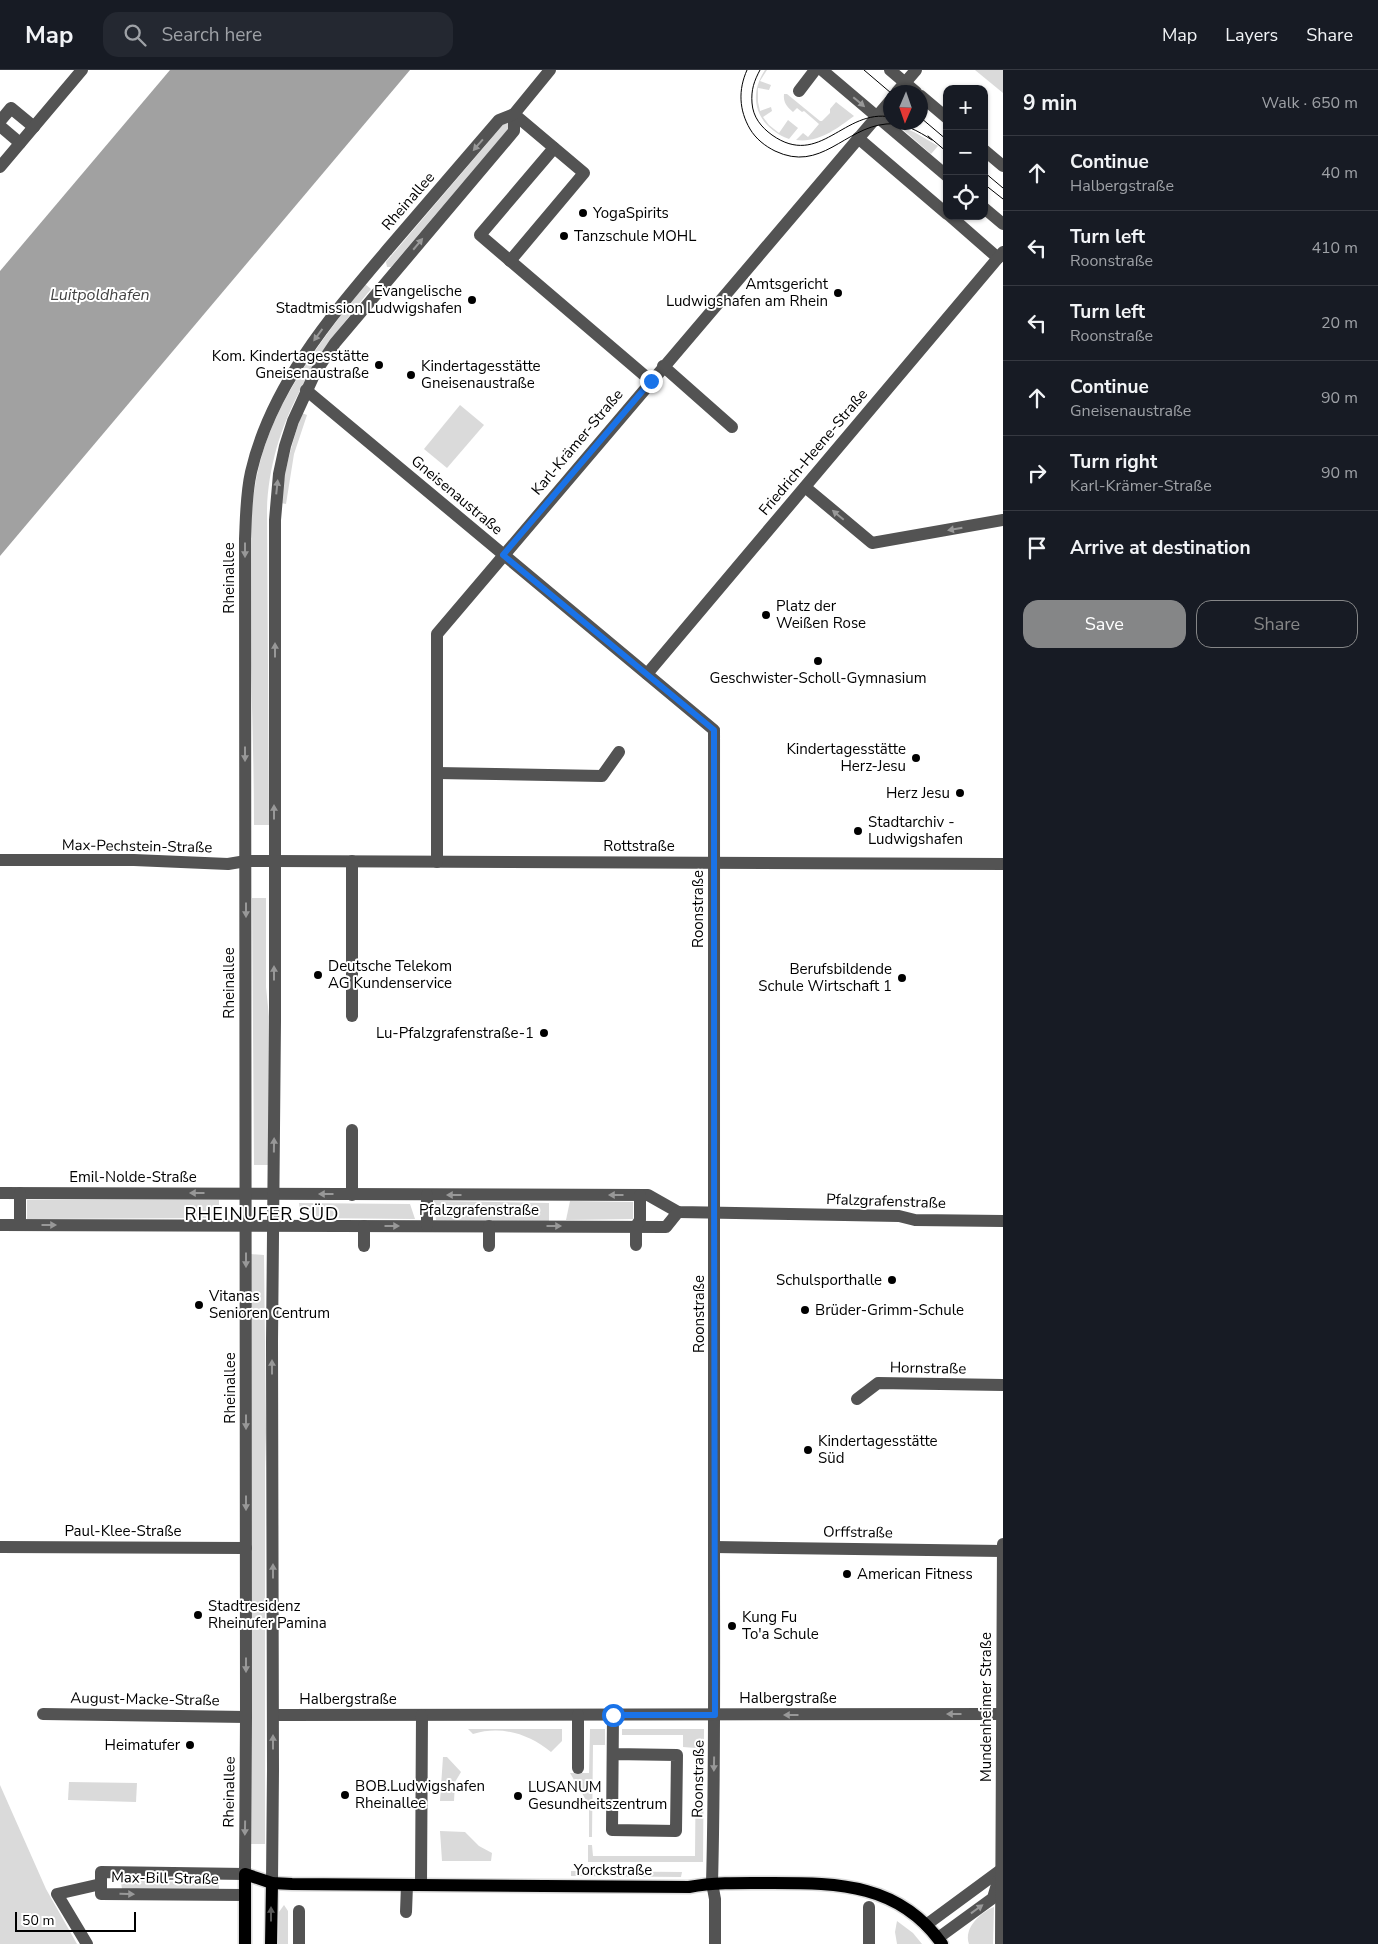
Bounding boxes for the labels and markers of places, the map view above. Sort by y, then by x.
place label: YogaSpirits [592,203,669,223]
marker: YogaSpirits [577,207,589,219]
place label: Tanzschule MOHL [574,226,696,246]
marker: Tanzschule MOHL [558,230,570,242]
place label: Amtsgericht Ludwigshafen am Rhein [666,274,829,311]
place label: Evangelische Stadtmission Ludwigshafen [276,281,462,318]
marker: Amtsgericht Ludwigshafen am Rhein [832,287,844,299]
marker: Evangelische Stadtmission Ludwigshafen [466,294,478,306]
place label: Kom. Kindertagesstätte Gneisenaustraße [212,346,369,383]
place label: Kindertagesstätte Gneisenaustraße [421,356,541,393]
marker: Kom. Kindertagesstätte Gneisenaustraße [373,359,385,371]
marker: Kindertagesstätte Gneisenaustraße [405,369,417,381]
place label: Platz der Weißen Rose [776,596,866,633]
marker: Platz der Weißen Rose [760,609,772,621]
marker: Geschwister-Scholl-Gymnasium [812,655,824,667]
place label: Geschwister-Scholl-Gymnasium [710,668,926,688]
place label: Kindertagesstätte Herz-Jesu [786,739,906,776]
marker: Kindertagesstätte Herz-Jesu [910,752,922,764]
place label: Herz Jesu [886,783,950,803]
marker: Herz Jesu [954,787,966,799]
place label: Stadtarchiv - Ludwigshafen [868,812,963,849]
marker: Stadtarchiv - Ludwigshafen [852,825,864,837]
place label: Deutsche Telekom AG Kundenservice [328,956,452,993]
place label: Berufsbildende Schule Wirtschaft 1 [758,959,892,996]
marker: Deutsche Telekom AG Kundenservice [312,969,324,981]
marker: Berufsbildende Schule Wirtschaft 1 [896,972,908,984]
place label: Lu-Pfalzgrafenstraße-1 [376,1023,534,1043]
marker: Lu-Pfalzgrafenstraße-1 [538,1027,550,1039]
place label: Schulsporthalle [776,1270,882,1290]
marker: Schulsporthalle [886,1274,898,1286]
place label: Vitanas Senioren Centrum [208,1286,330,1323]
marker: Vitanas Senioren Centrum [193,1299,205,1311]
place label: Brüder-Grimm-Schule [815,1300,964,1320]
marker: Brüder-Grimm-Schule [799,1304,811,1316]
place label: Kindertagesstätte Süd [818,1431,938,1468]
marker: Kindertagesstätte Süd [802,1444,814,1456]
place label: American Fitness [857,1564,973,1584]
marker: American Fitness [841,1568,853,1580]
place label: Stadtresidenz Rheinufer Pamina [208,1596,327,1633]
place label: Kung Fu To'a Schule [742,1607,819,1644]
marker: Stadtresidenz Rheinufer Pamina [192,1609,204,1621]
marker: Kung Fu To'a Schule [726,1620,738,1632]
place label: Heimatufer [105,1735,181,1755]
marker: Heimatufer [184,1739,196,1751]
place label: BOB.Ludwigshafen Rheinallee [355,1776,485,1813]
place label: LUSANUM Gesundheitszentrum [528,1777,667,1814]
marker: BOB.Ludwigshafen Rheinallee [339,1789,351,1801]
marker: LUSANUM Gesundheitszentrum [512,1790,524,1802]

